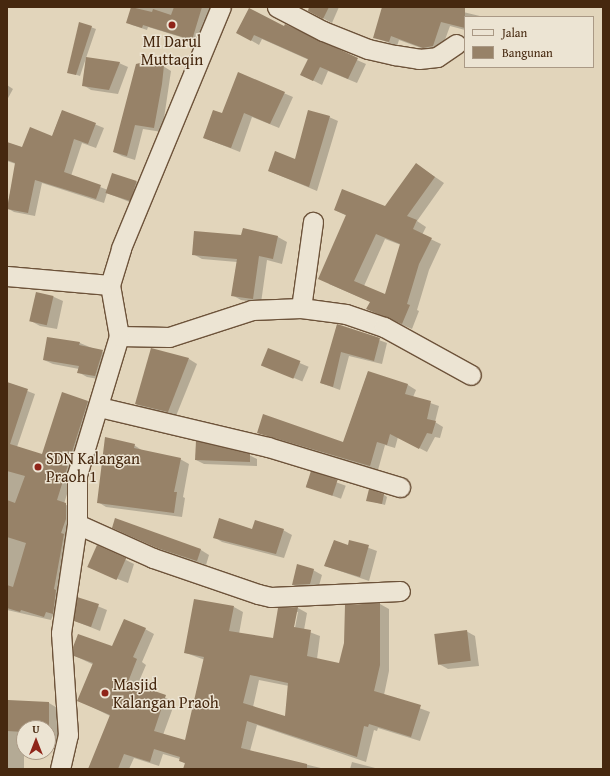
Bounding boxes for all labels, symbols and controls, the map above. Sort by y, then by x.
legend [464,16,594,68]
marker: MI Darul Muttaqin [167,20,177,30]
text: Jalan [502,24,527,41]
place label: MI Darul Muttaqin [141,31,203,69]
text: Bangunan [502,44,553,61]
place label: SDN Kalangan Praoh 1 [46,448,140,486]
marker: SDN Kalangan Praoh 1 [33,462,43,472]
place label: Masjid Kalangan Praoh [113,674,219,712]
marker: Masjid Kalangan Praoh [100,688,110,698]
north arrow [16,720,56,760]
text: U [32,721,40,737]

